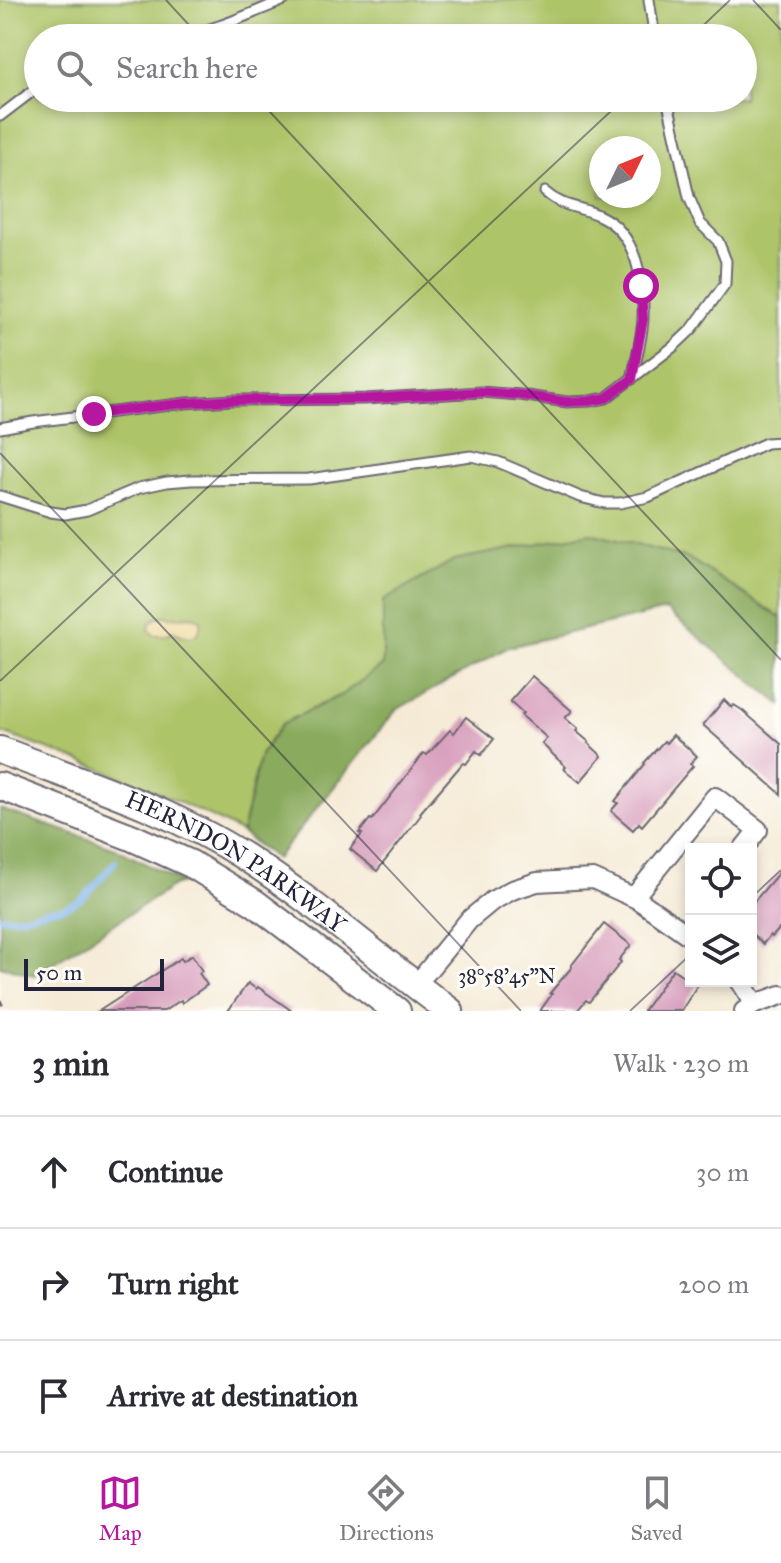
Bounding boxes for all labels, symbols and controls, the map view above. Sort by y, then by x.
search box [24,24,757,112]
icon: search [52,46,96,90]
text: Search here [116,50,258,86]
north arrow [589,136,661,208]
route start [623,268,659,304]
route end [76,396,112,432]
street label: HERNDON PARKWAY [121,784,352,940]
map controls [685,843,757,987]
button: locate [685,843,757,915]
button: layers [685,915,757,987]
scale bar [24,955,164,991]
text: 50 m [36,959,82,986]
text: 38°58'45"N [458,964,556,988]
text: 3 min [32,1043,109,1084]
text: Walk · 230 m [613,1047,749,1079]
icon: ahead [32,1150,76,1194]
text: Continue [108,1154,223,1190]
text: 30 m [696,1156,749,1188]
icon: right [32,1262,76,1306]
text: Turn right [108,1266,239,1302]
text: 200 m [678,1268,749,1300]
icon: arrive [32,1374,76,1418]
text: Arrive at destination [108,1378,358,1414]
tab: Map [98,1471,142,1546]
tab: Directions [339,1471,434,1546]
tab: Saved [630,1471,683,1546]

